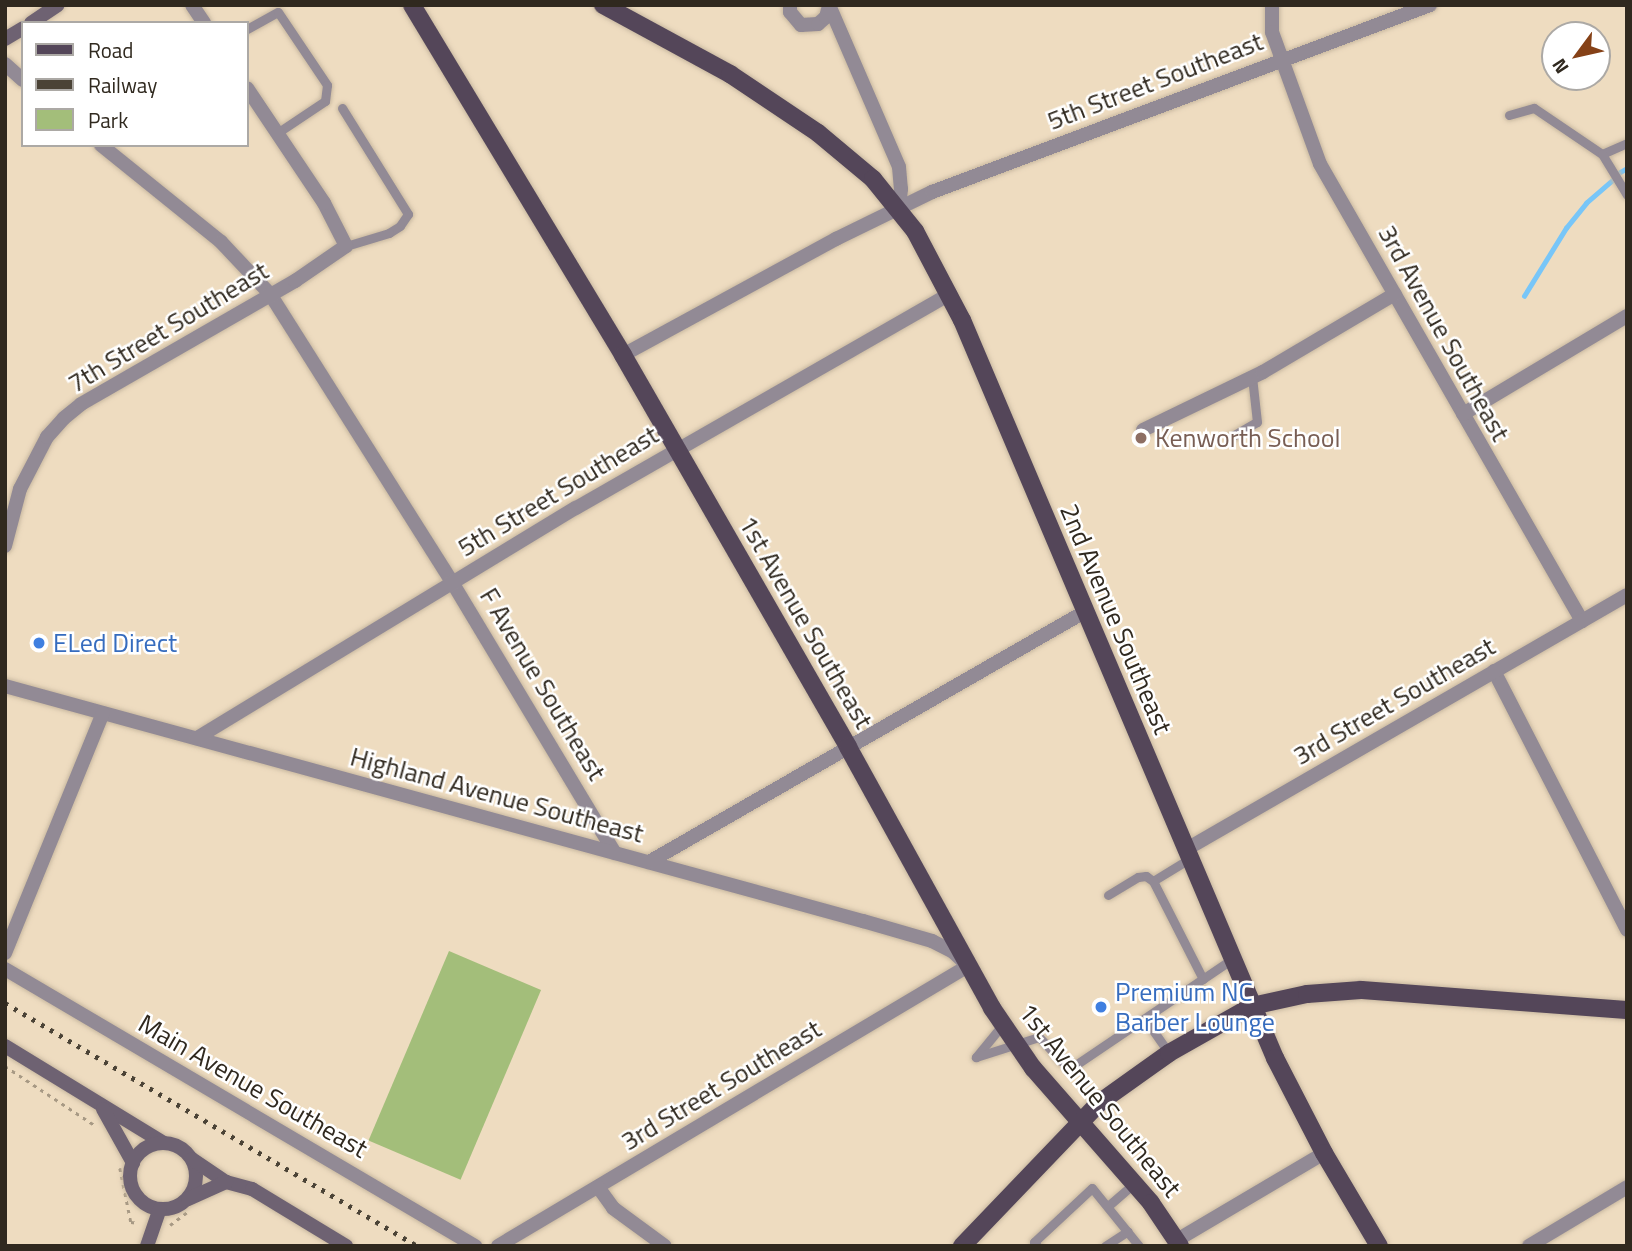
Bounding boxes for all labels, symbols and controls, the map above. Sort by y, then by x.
legend [21,21,248,147]
north arrow [1541,21,1611,91]
street label: 5th Street Southeast [1043,26,1267,136]
text: Road [88,34,133,66]
text: N [1544,53,1575,80]
text: Railway [88,69,157,101]
text: Park [88,104,128,136]
street label: 3rd Avenue Southeast [1372,220,1516,446]
street label: 7th Street Southeast [62,255,274,399]
street label: 5th Street Southeast [452,419,664,563]
place label: Kenworth School [1155,422,1340,454]
marker: Kenworth School [1133,430,1149,446]
street label: 2nd Avenue Southeast [1053,499,1179,739]
street label: 1st Avenue Southeast [732,510,880,734]
street label: F Avenue Southeast [473,582,613,786]
place label: ELed Direct [53,627,177,659]
street label: 3rd Street Southeast [1288,631,1500,771]
marker: ELed Direct [31,635,47,651]
street label: Highland Avenue Southeast [347,741,647,849]
place label: Premium NC Barber Lounge [1115,976,1275,1038]
street label: 1st Avenue Southeast [1012,997,1188,1203]
marker: Premium NC Barber Lounge [1093,999,1109,1015]
street label: Main Avenue Southeast [133,1008,373,1164]
street label: 3rd Street Southeast [615,1013,827,1157]

